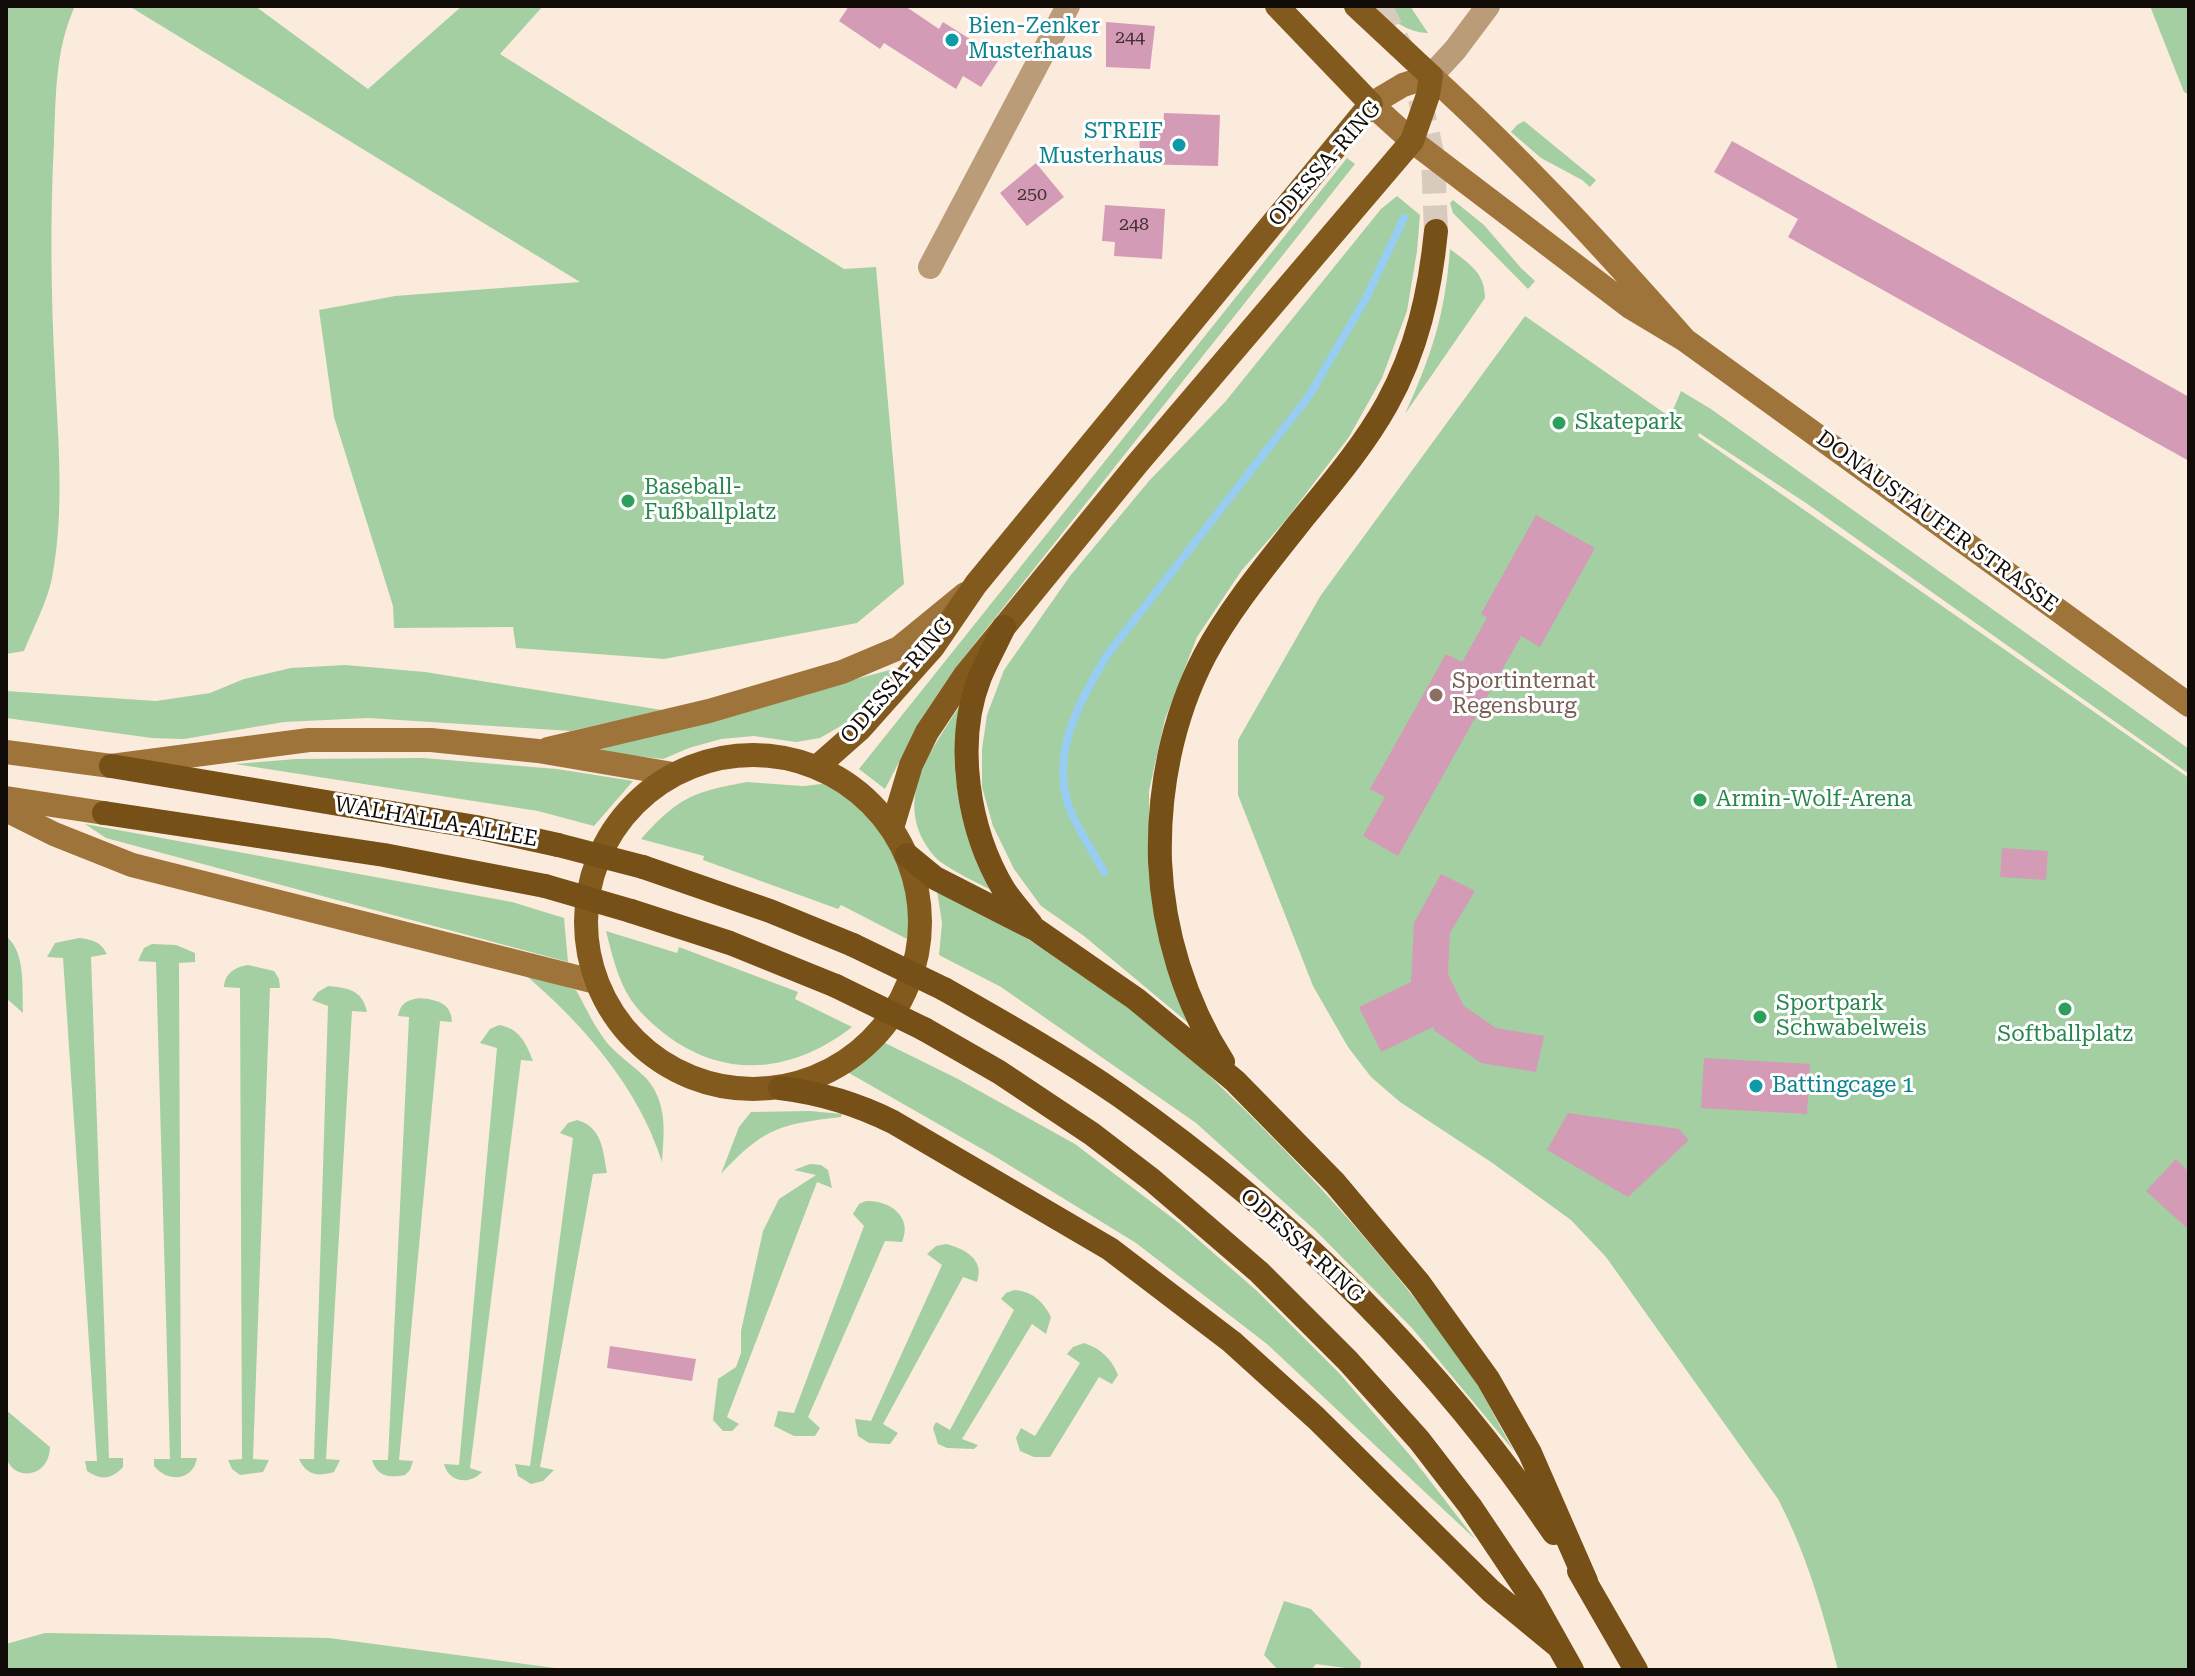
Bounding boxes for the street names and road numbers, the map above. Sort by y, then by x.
street label: ODESSA-RING [1263,96,1387,232]
street label: DONAUSTAUFER STRASSE [1811,425,2063,619]
street label: ODESSA-RING [835,613,959,749]
street label: WALHALLA-ALLEE [332,791,540,853]
street label: ODESSA-RING [1234,1183,1370,1309]

